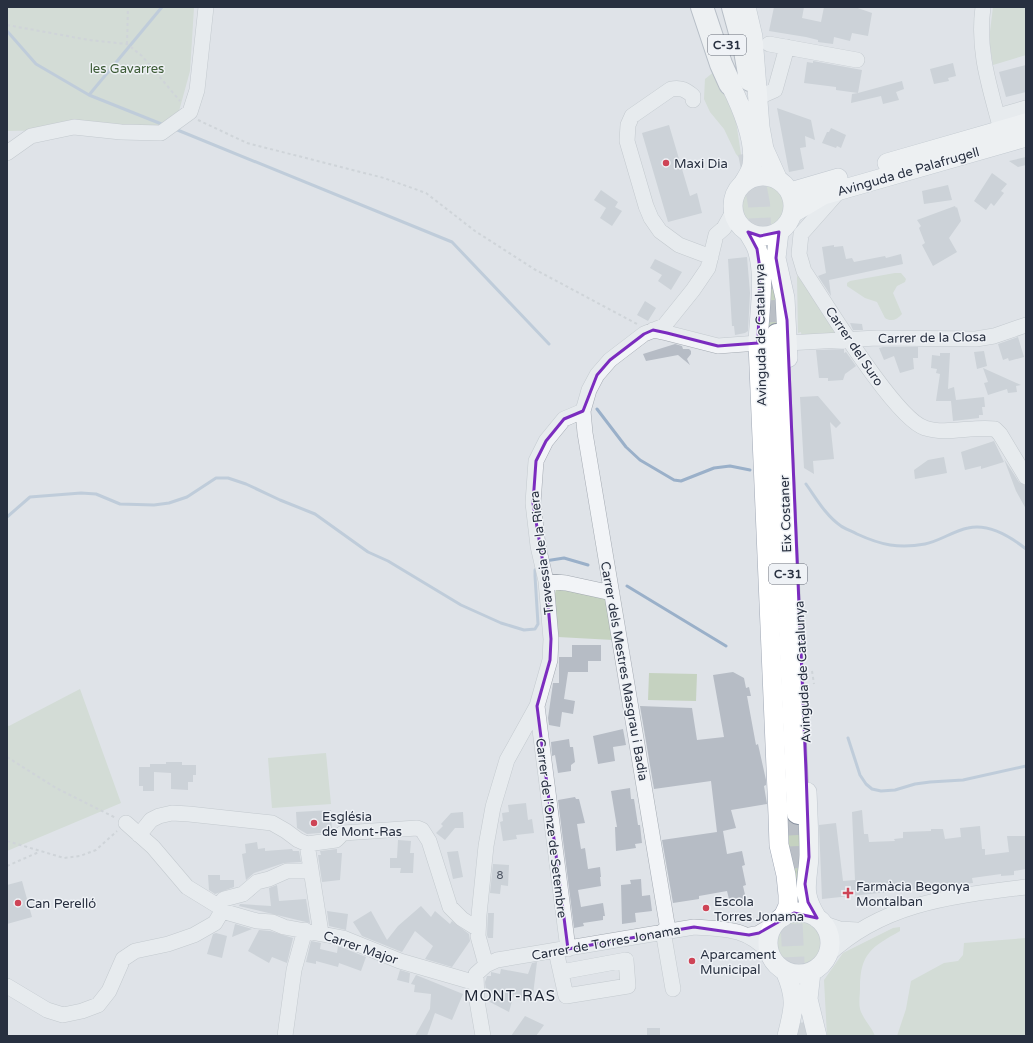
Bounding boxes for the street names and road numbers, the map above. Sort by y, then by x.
road number: C-31 [708,35,746,55]
street label: Avinguda de Palafrugell [835,144,981,200]
street label: Avinguda de Catalunya [752,263,770,407]
street label: Carrer del Suro [822,304,887,389]
street label: Carrer de la Closa [878,329,986,347]
street label: Eix Costaner [777,475,795,553]
street label: Travessia de la Riera [526,490,558,616]
street label: Carrer dels Mestres Masgrau i Badia [597,560,651,782]
road number: C-31 [769,564,807,584]
street label: Avinguda de Catalunya [791,600,815,744]
street label: Carrer de l'Onze de Setembre [532,737,570,919]
street label: Carrer de Torres Jonama [530,922,682,964]
street label: Carrer Major [321,928,400,968]

